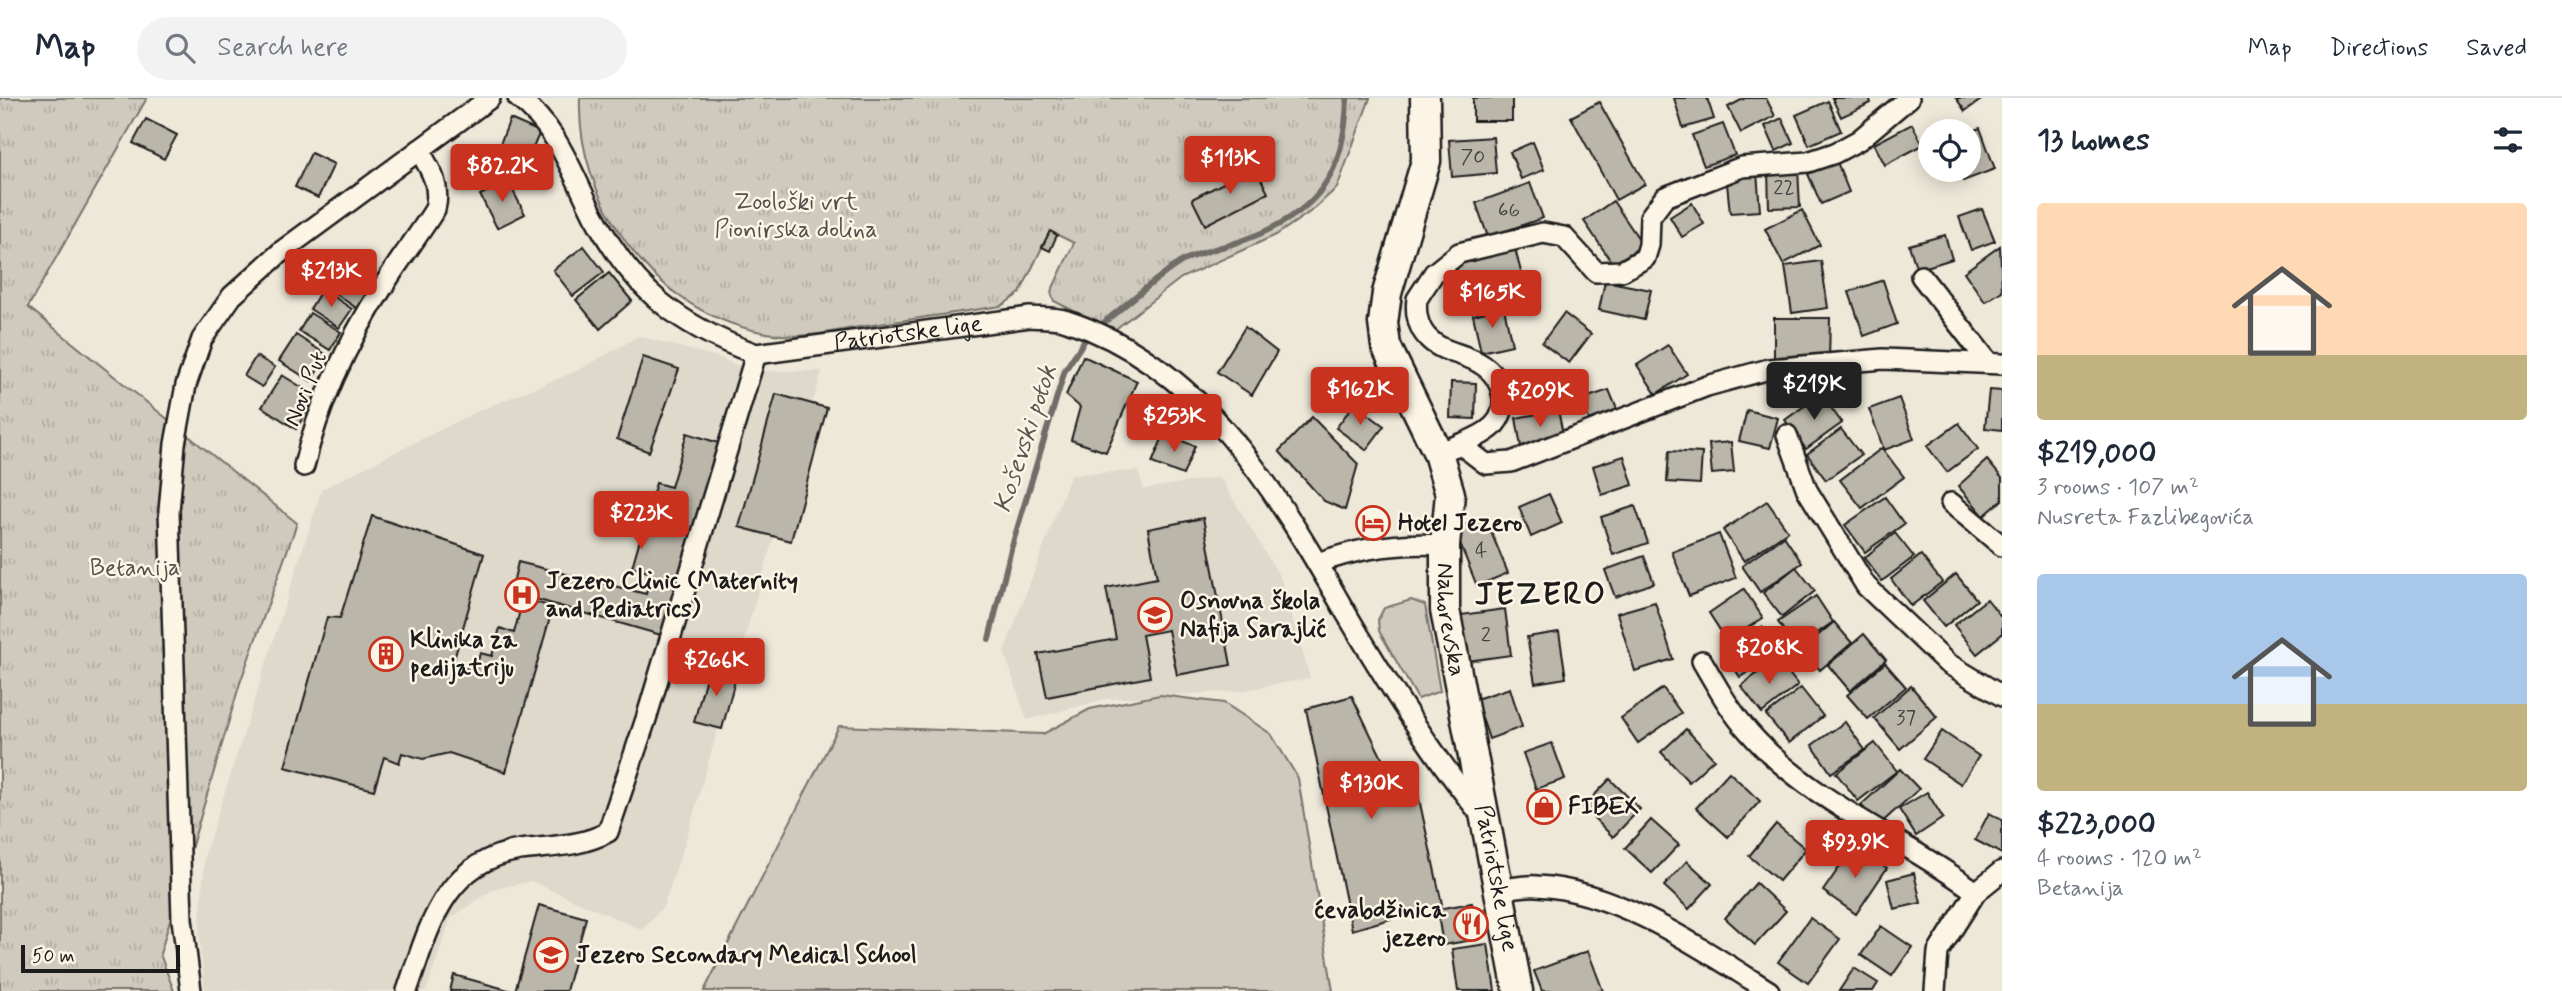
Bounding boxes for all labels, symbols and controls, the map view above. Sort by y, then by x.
search box [137,17,627,80]
text: Map [35,26,95,70]
icon: search [161,29,199,67]
text: Search here [217,31,348,65]
text: Map [2248,33,2292,64]
text: Directions [2330,33,2428,64]
text: Saved [2466,33,2527,64]
map controls [1918,119,1981,182]
button: locate [1918,119,1981,182]
text: 13 homes [2037,121,2150,160]
icon: filters [2489,121,2527,159]
pin: $113K [1181,136,1279,196]
house number: 70 [1461,143,1485,171]
pin: $82.2K [445,144,559,204]
text: $113K [1200,144,1260,174]
text: $82.2K [467,152,537,182]
house number: 22 [1773,174,1795,202]
park label: Zoološki vrt Pionirska dolina [714,187,878,246]
house number: 66 [1498,196,1520,224]
icon: home [2219,248,2345,374]
pin: $213K [282,250,380,309]
text: $213K [301,257,361,287]
pin: $165K [1443,271,1541,330]
text: $165K [1459,278,1525,308]
street label: Patriotske lige [832,308,984,359]
street label: Novi Put [277,347,335,431]
water label: Koševski potok [986,360,1066,517]
pin: $219K [1765,362,1863,422]
pin: $162K [1311,368,1409,427]
pin: $209K [1491,370,1589,429]
text: $219K [1782,370,1846,400]
text: $162K [1327,375,1393,405]
text: $209K [1507,377,1573,407]
pin: $253K [1125,394,1223,454]
text: $253K [1143,402,1205,432]
text: $219,000 [2037,434,2157,473]
text: 3 rooms · 107 m² [2037,473,2199,503]
pin: $223K [592,491,690,551]
text: $223K [610,499,672,529]
text: Nusreta Fazlibegovića [2037,503,2254,533]
hotel icon: Hotel Jezero [1354,504,1392,542]
place label: Hotel Jezero [1398,508,1523,539]
house number: 4 [1475,537,1487,565]
park label: Betanija [90,553,180,584]
street label: Nahorevska [1430,563,1473,679]
place label: Jezero Clinic (Maternity and Pediatrics) [546,566,798,625]
district label: JEZERO [1475,574,1607,616]
hospital icon: Jezero Clinic (Maternity and Pediatrics) [503,576,541,614]
place label: Osnovna škola Nafija Sarajlić [1180,586,1326,645]
school or university icon: Osnovna škola Nafija Sarajlić [1136,596,1174,634]
icon: home [2219,619,2345,745]
house number: 2 [1481,621,1491,649]
place label: Klinika za pedijatriju [410,625,517,685]
pin: $208K [1720,626,1818,686]
text: $208K [1736,634,1802,664]
building icon: Klinika za pedijatriju [367,635,405,673]
pin: $266K [667,638,765,698]
text: $266K [684,646,748,676]
house number: 37 [1896,704,1916,732]
pin: $130K [1322,762,1420,821]
text: $130K [1339,769,1403,799]
shop icon: FIBEX [1525,788,1563,826]
place label: FIBEX [1568,792,1639,823]
street label: Patriotske lige [1467,802,1526,954]
text: $223,000 [2037,805,2156,844]
pin: $93.9K [1798,820,1912,880]
text: $93.9K [1822,828,1888,858]
text: 4 rooms · 120 m² [2037,844,2202,874]
text: Betanija [2037,874,2124,904]
place label: ćevabdžinica jezero [1315,895,1447,954]
restaurant icon: ćevabdžinica jezero [1452,905,1490,943]
school or university icon: Jezero Secondary Medical School [532,936,570,974]
place label: Jezero Secondary Medical School [576,940,917,971]
scale bar [21,942,180,974]
text: 50 m [32,944,75,969]

